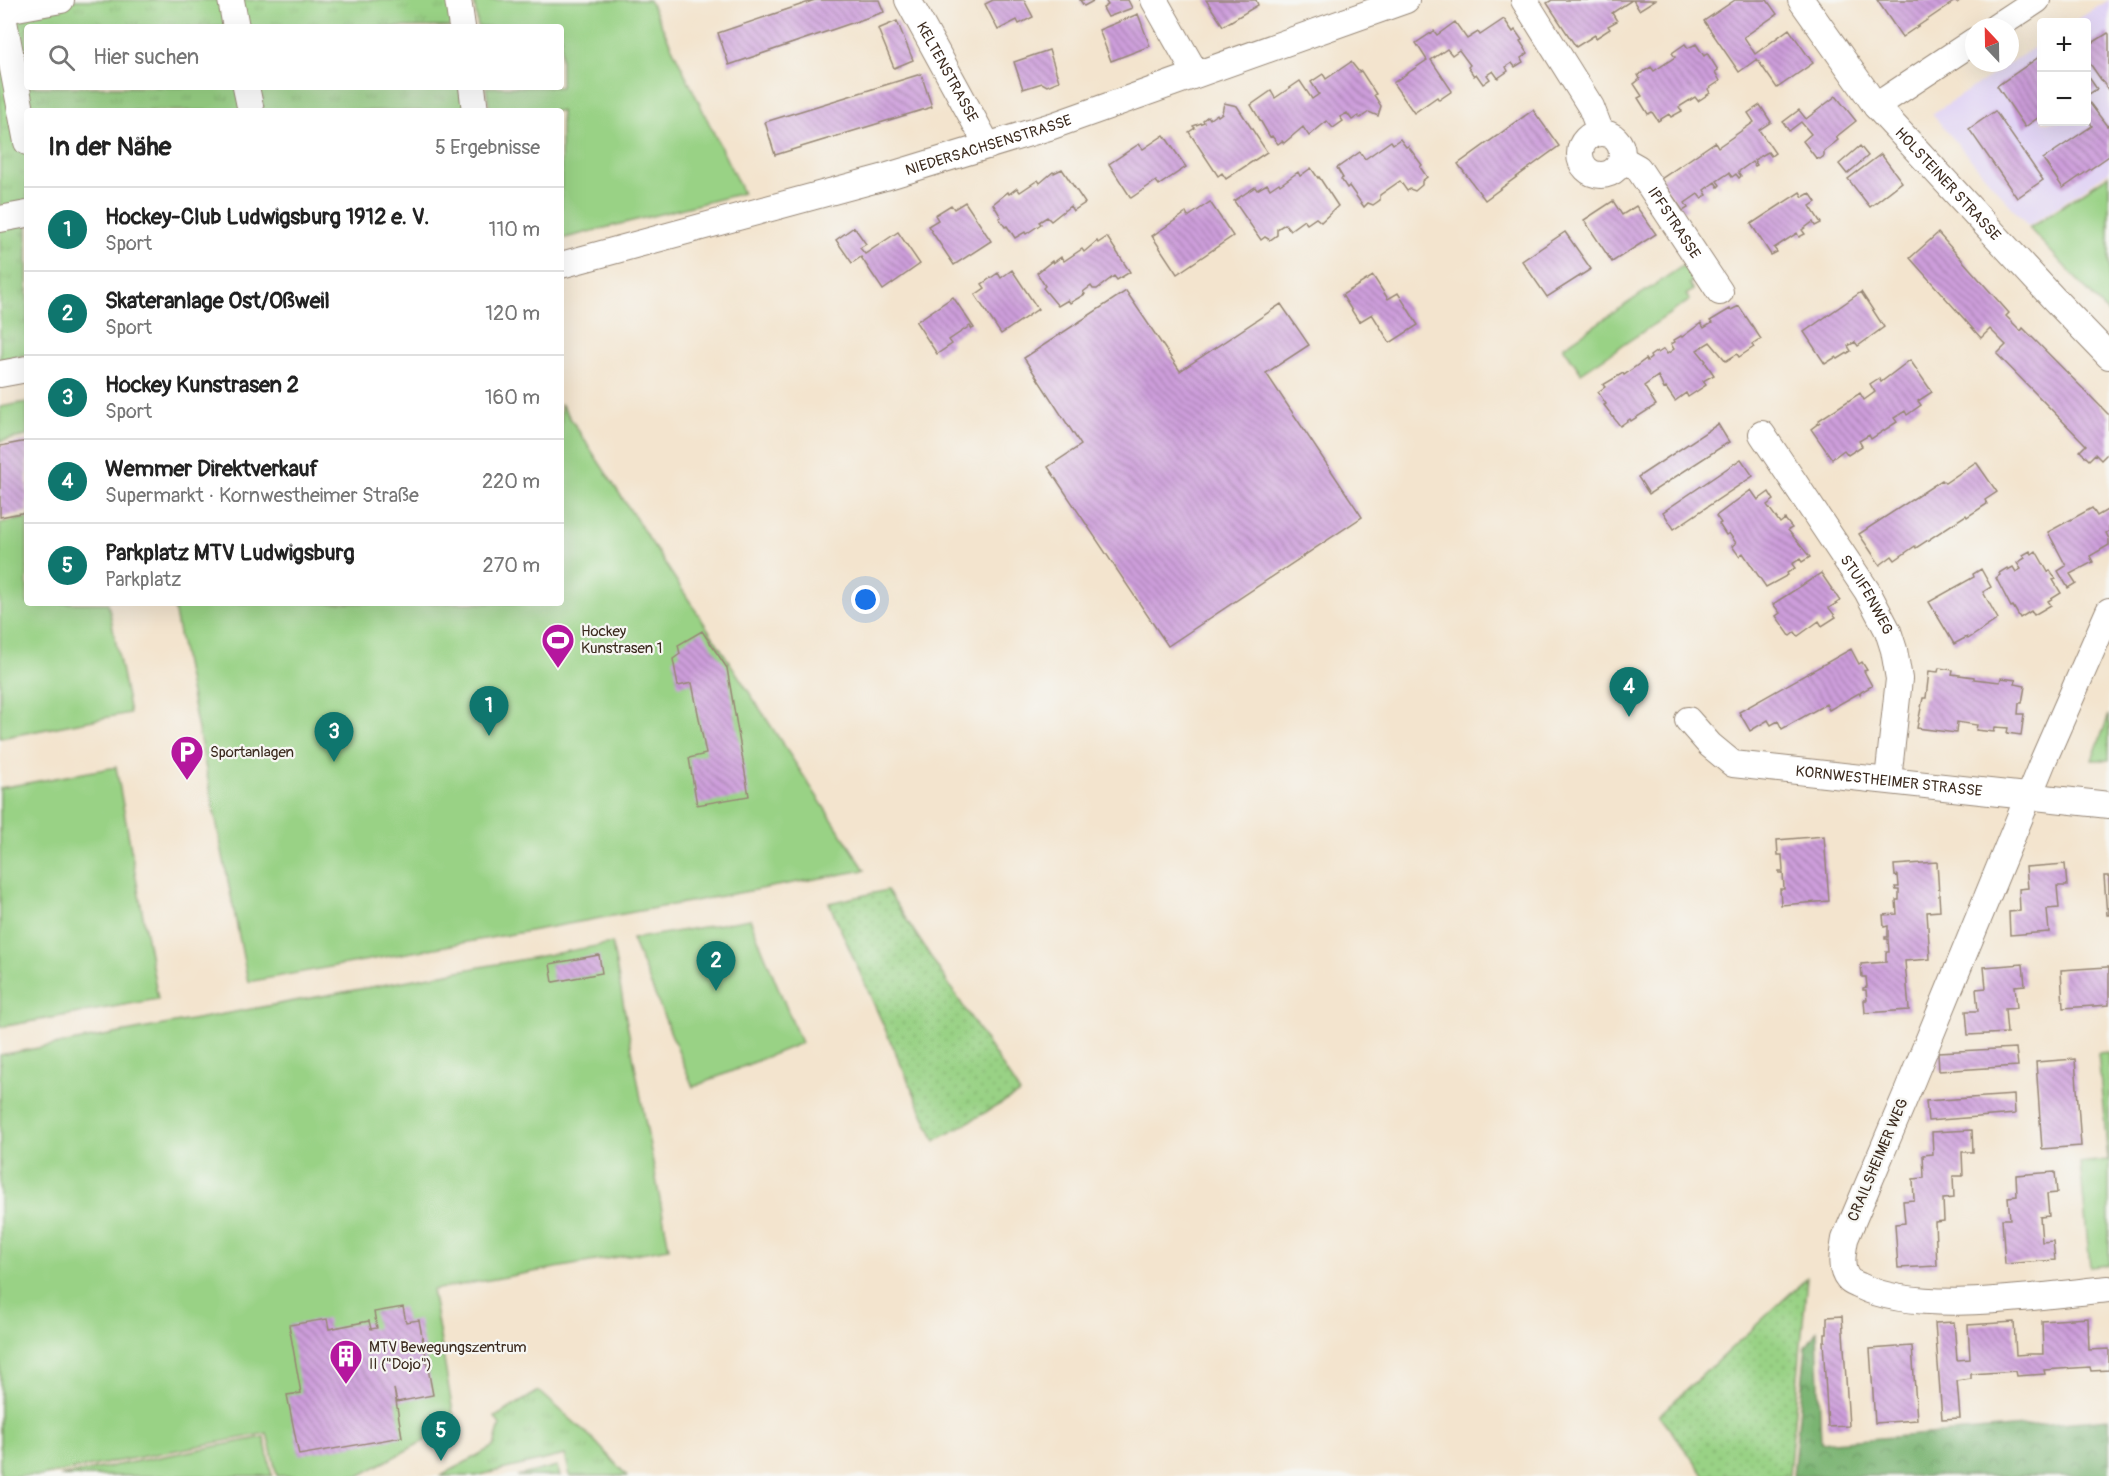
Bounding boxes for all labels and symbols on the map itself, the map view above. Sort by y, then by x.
street label: KELTENSTRASSE [912,18,983,126]
north arrow [1965,18,2019,72]
street label: NIEDERSACHSENSTRASSE [903,110,1074,180]
street label: HOLSTEINER STRASSE [1891,123,2005,245]
street label: IPFSTRASSE [1644,183,1705,263]
street label: STUIFENWEG [1836,551,1898,638]
your location [851,585,880,614]
sports icon: Hockey Kunstrasen 1 [540,622,576,669]
place label: Hockey Kunstrasen 1 [581,622,662,658]
pin: 4 [1610,668,1648,717]
pin: 1 [470,686,508,736]
pin: 3 [314,712,354,762]
parking icon: Sportanlagen [169,734,205,781]
place label: Sportanlagen [210,743,294,762]
street label: KORNWESTHEIMER STRASSE [1794,761,1984,801]
pin: 2 [696,942,736,991]
street label: CRAILSHEIMER WEG [1844,1096,1913,1224]
building icon: MTV Bewegungszentrum II ("Dojo") [328,1338,364,1385]
place label: MTV Bewegungszentrum II ("Dojo") [369,1338,527,1374]
pin: 5 [422,1412,460,1461]

